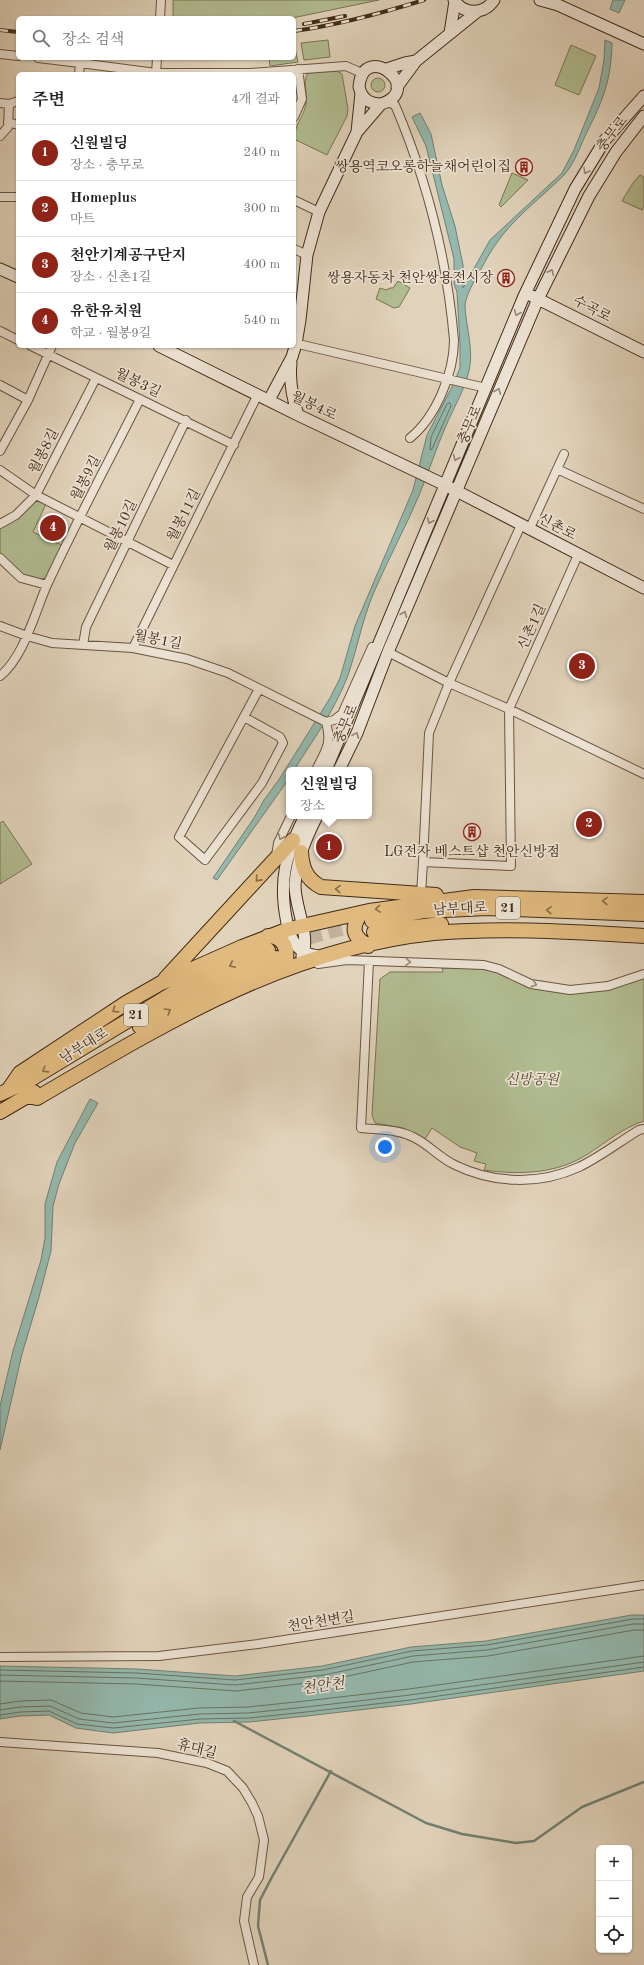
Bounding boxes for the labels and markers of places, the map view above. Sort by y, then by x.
building icon: 쌍용역코오롱하늘채어린이집 [514,157,534,177]
place label: 쌍용역코오롱하늘채어린이집 [335,159,511,174]
building icon: 쌍용자동차 천안쌍용전시장 [496,268,516,288]
place label: 쌍용자동차 천안쌍용전시장 [327,270,493,285]
pin: 4 [40,513,66,543]
pin: 3 [569,651,595,681]
pin: 2 [576,809,602,839]
building icon: LG전자 베스트샵 천안신방점 [462,822,482,842]
pin: 1 [316,832,342,862]
place label: LG전자 베스트샵 천안신방점 [384,844,560,859]

